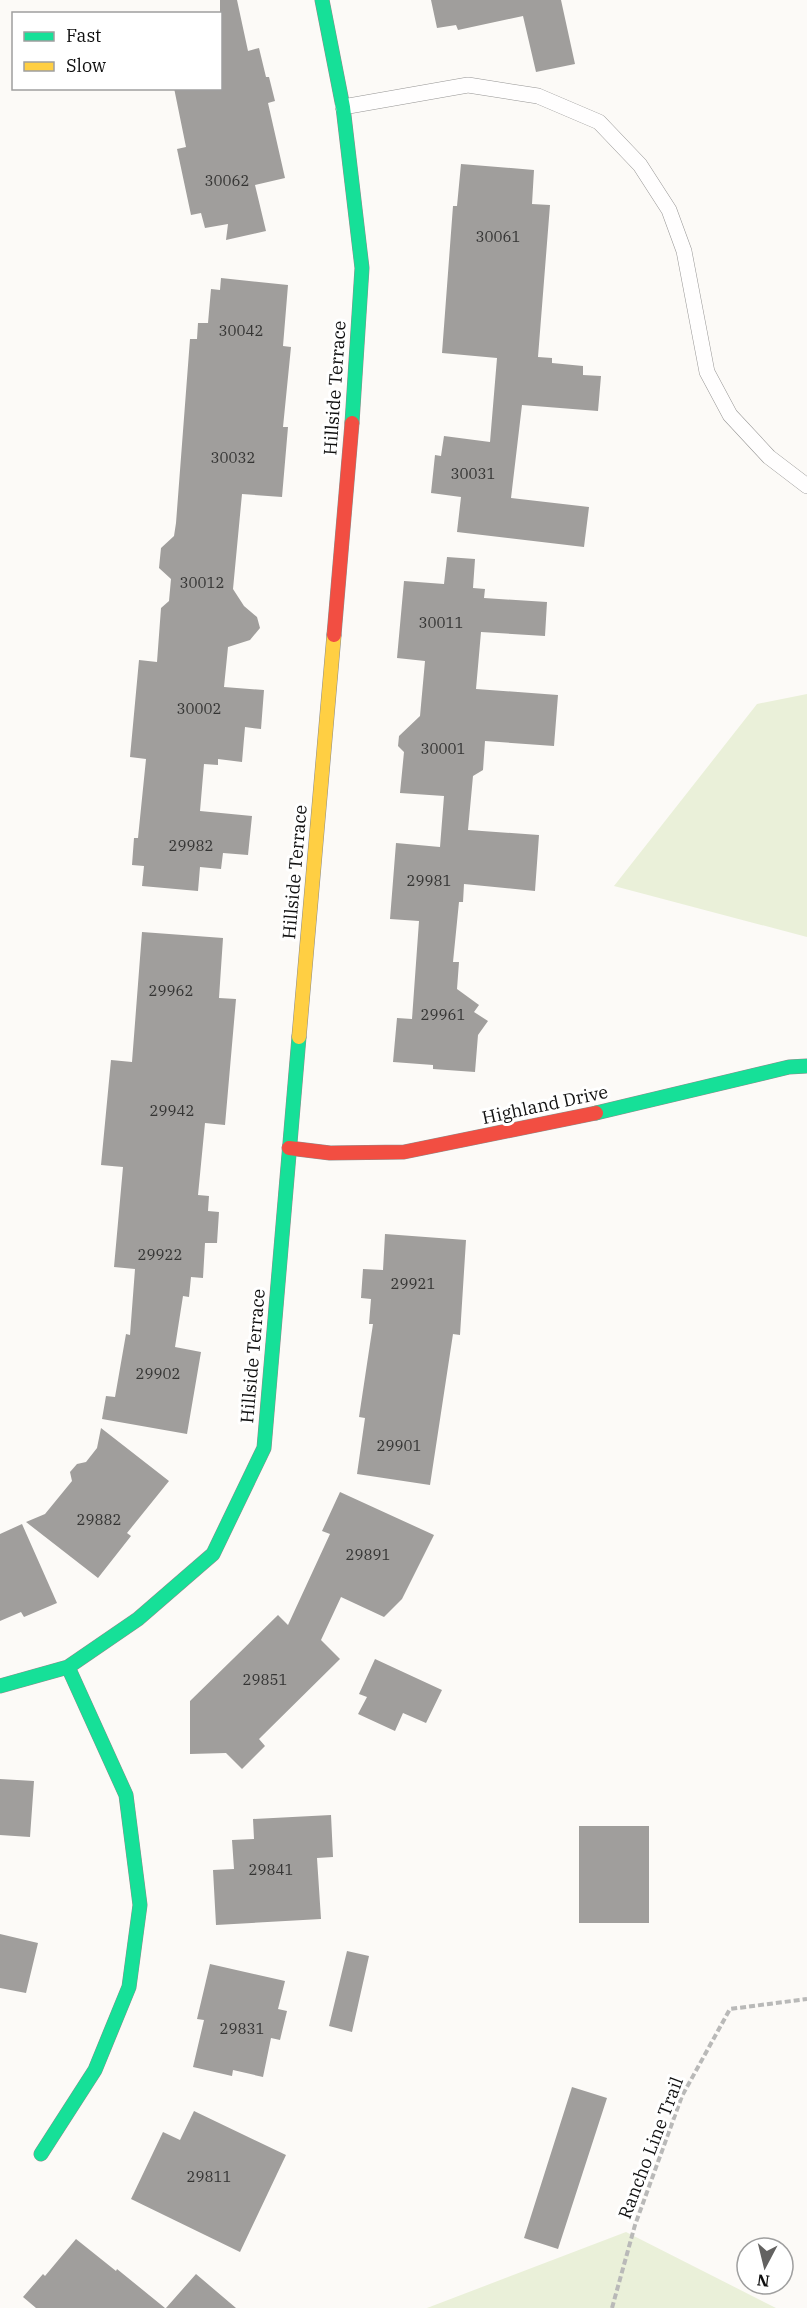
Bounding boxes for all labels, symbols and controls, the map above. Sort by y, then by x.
legend [12,12,222,90]
text: Fast [66,24,101,47]
text: Slow [66,54,106,77]
house number: 30062 [204,171,250,190]
house number: 30061 [475,227,521,246]
street label: Hillside Terrace [318,320,351,456]
house number: 30042 [218,321,264,340]
house number: 30032 [210,448,256,467]
house number: 30031 [450,464,496,483]
house number: 30012 [179,573,225,592]
house number: 30011 [418,613,464,632]
house number: 30002 [176,699,222,718]
house number: 30001 [420,739,466,758]
street label: Hillside Terrace [277,804,312,940]
house number: 29982 [168,836,214,855]
house number: 29981 [406,871,452,890]
house number: 29962 [148,981,194,1000]
house number: 29961 [420,1005,466,1024]
street label: Highland Drive [480,1080,610,1129]
house number: 29942 [149,1101,195,1120]
house number: 29922 [137,1245,183,1264]
house number: 29921 [390,1274,436,1293]
street label: Hillside Terrace [235,1288,270,1424]
house number: 29902 [135,1364,181,1383]
house number: 29901 [376,1436,422,1455]
house number: 29882 [76,1510,122,1529]
house number: 29891 [345,1545,391,1564]
house number: 29851 [242,1670,288,1689]
house number: 29841 [248,1860,294,1879]
house number: 29831 [219,2019,265,2038]
street label: Rancho Line Trail [613,2074,688,2222]
house number: 29811 [186,2167,232,2186]
north arrow [735,2236,795,2296]
text: N [756,2270,771,2292]

